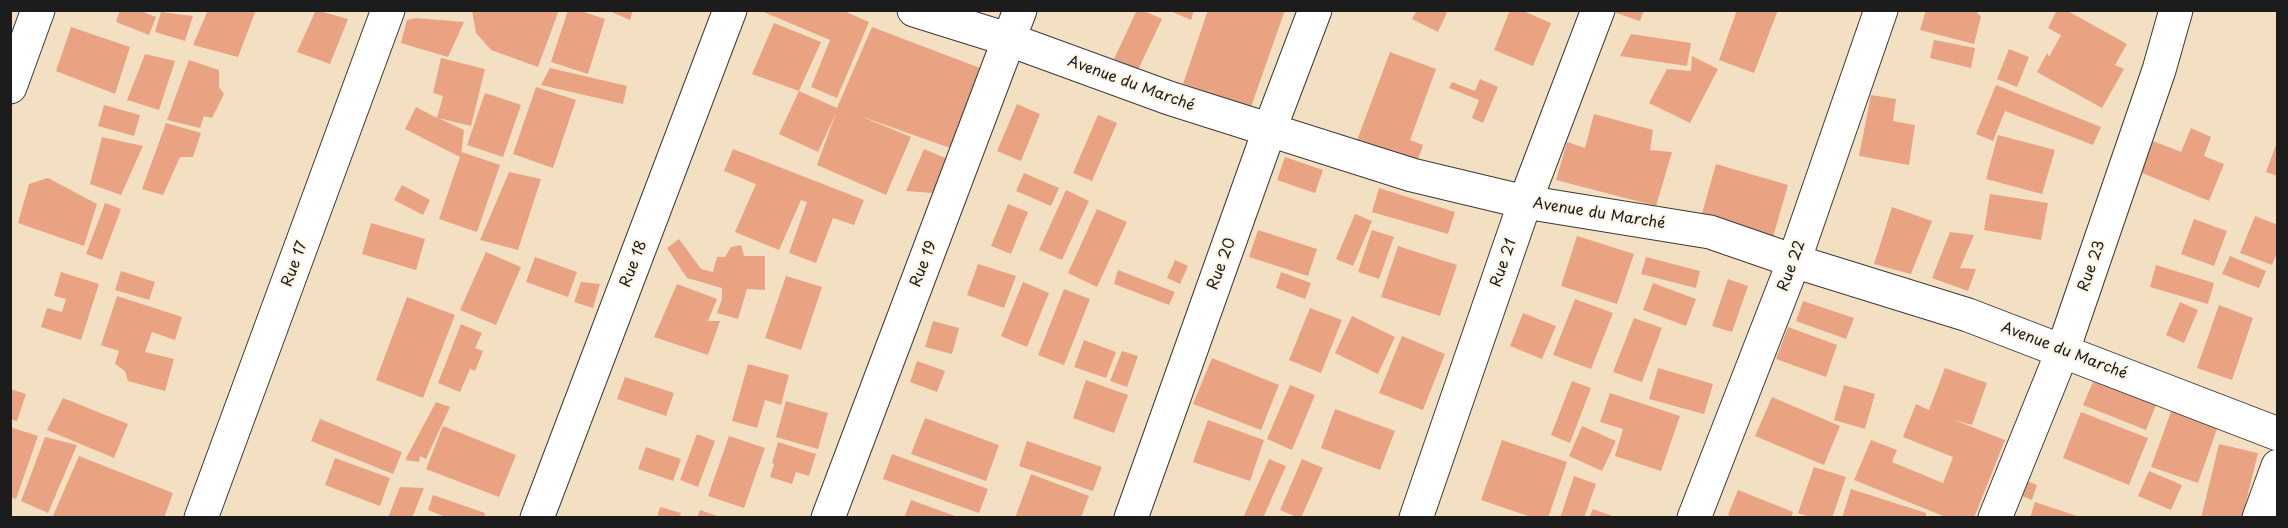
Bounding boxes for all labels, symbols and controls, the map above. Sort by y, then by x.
street label: Avenue du Marché [1065,53,1197,115]
street label: Avenue du Marché [1532,195,1666,233]
street label: Rue 20 [1204,235,1240,293]
street label: Rue 21 [1487,236,1521,290]
street label: Rue 18 [617,238,651,290]
street label: Rue 19 [907,238,941,290]
street label: Rue 22 [1775,238,1809,294]
street label: Rue 23 [2075,238,2109,294]
street label: Rue 17 [278,239,312,289]
street label: Avenue du Marché [1998,319,2130,383]

